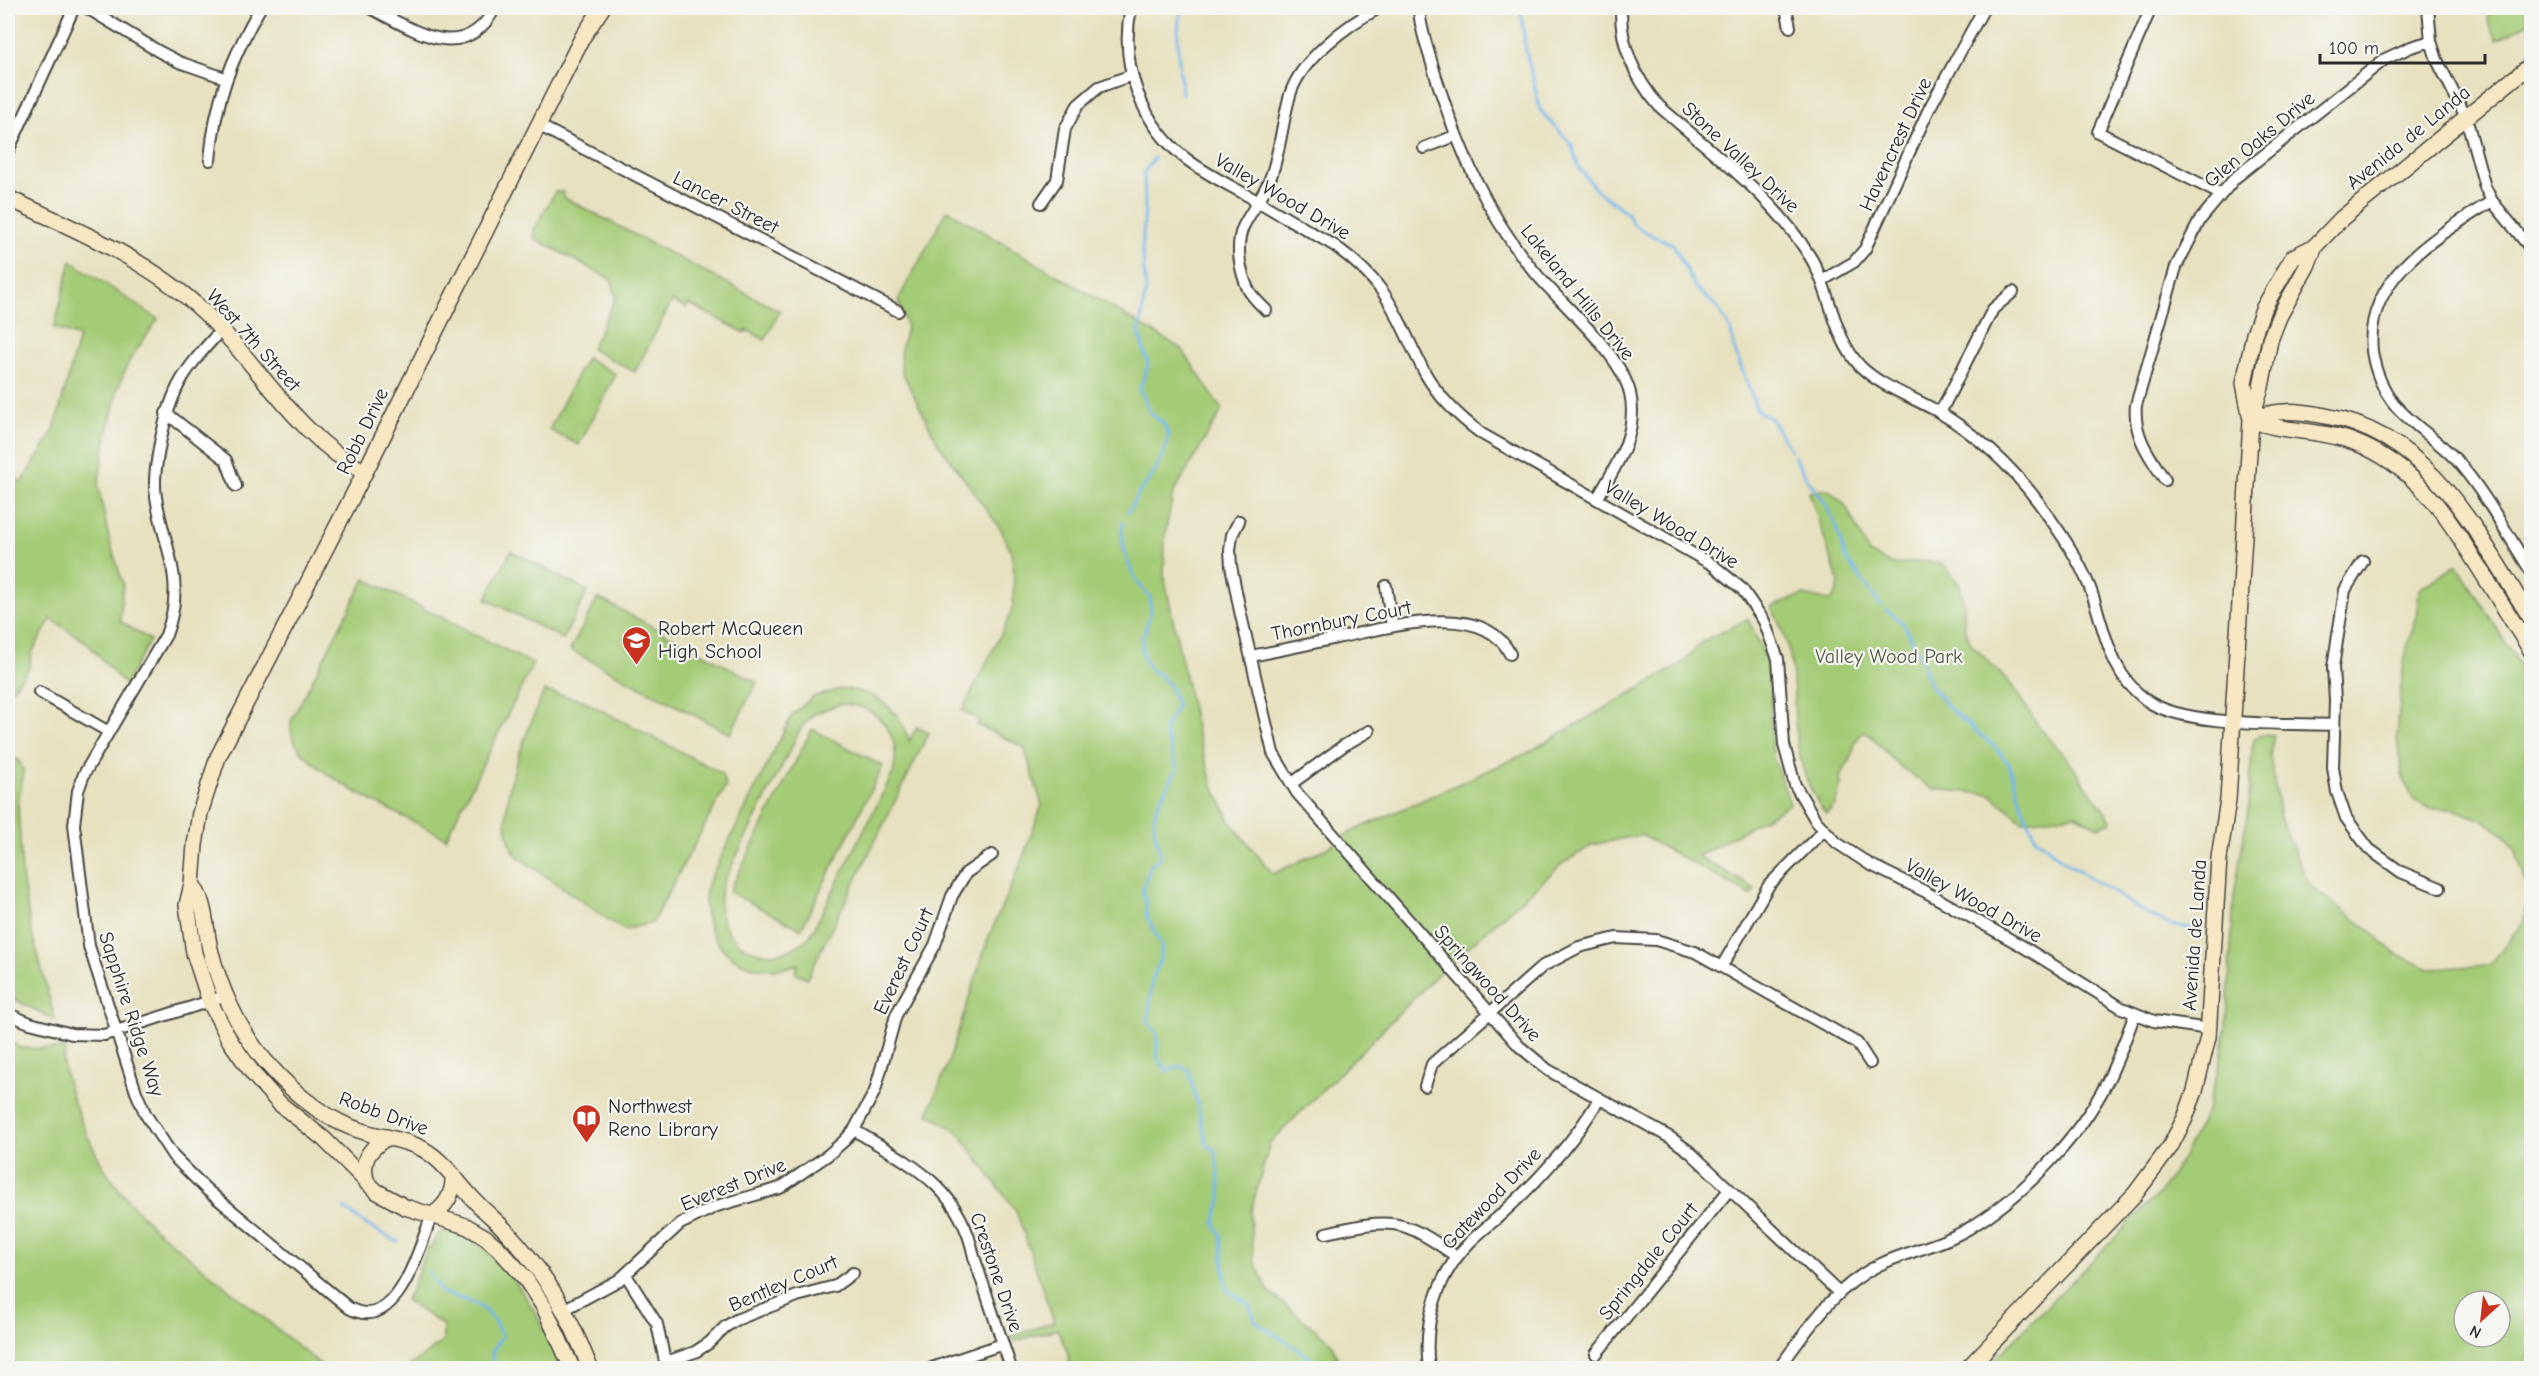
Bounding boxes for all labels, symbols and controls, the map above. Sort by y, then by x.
scale bar [2320,27,2485,65]
text: 100 m [2329,38,2379,59]
street label: Havencrest Drive [1854,74,1936,215]
street label: Avenida de Landa [2342,81,2475,194]
street label: Glen Oaks Drive [2199,86,2319,192]
street label: Stone Valley Drive [1677,97,1804,218]
street label: Valley Wood Drive [1211,148,1354,244]
street label: Lancer Street [669,166,784,239]
street label: Lakeland Hills Drive [1516,220,1639,365]
street label: West 7th Street [202,285,306,397]
street label: Robb Drive [332,384,393,478]
street label: Valley Wood Drive [1601,475,1743,574]
street label: Thornbury Court [1269,595,1414,645]
place label: Robert McQueen High School [658,617,803,663]
school or university icon: Robert McQueen High School [621,624,653,666]
park label: Valley Wood Park [1815,645,1963,668]
street label: Valley Wood Drive [1902,853,2046,947]
street label: Avenida de Landa [2178,858,2211,1012]
street label: Everest Court [869,903,939,1018]
street label: Springwood Drive [1429,920,1546,1046]
street label: Sapphire Ridge Way [94,929,169,1099]
street label: Robb Drive [336,1087,432,1140]
place label: Northwest Reno Library [608,1095,718,1141]
library icon: Northwest Reno Library [571,1102,603,1144]
street label: Gatewood Drive [1437,1143,1546,1254]
street label: Everest Drive [677,1153,789,1216]
street label: Springdale Court [1594,1197,1704,1325]
street label: Crestone Drive [965,1209,1028,1335]
street label: Bentley Court [725,1250,842,1317]
north arrow [2452,1289,2512,1349]
text: N [2467,1321,2484,1342]

